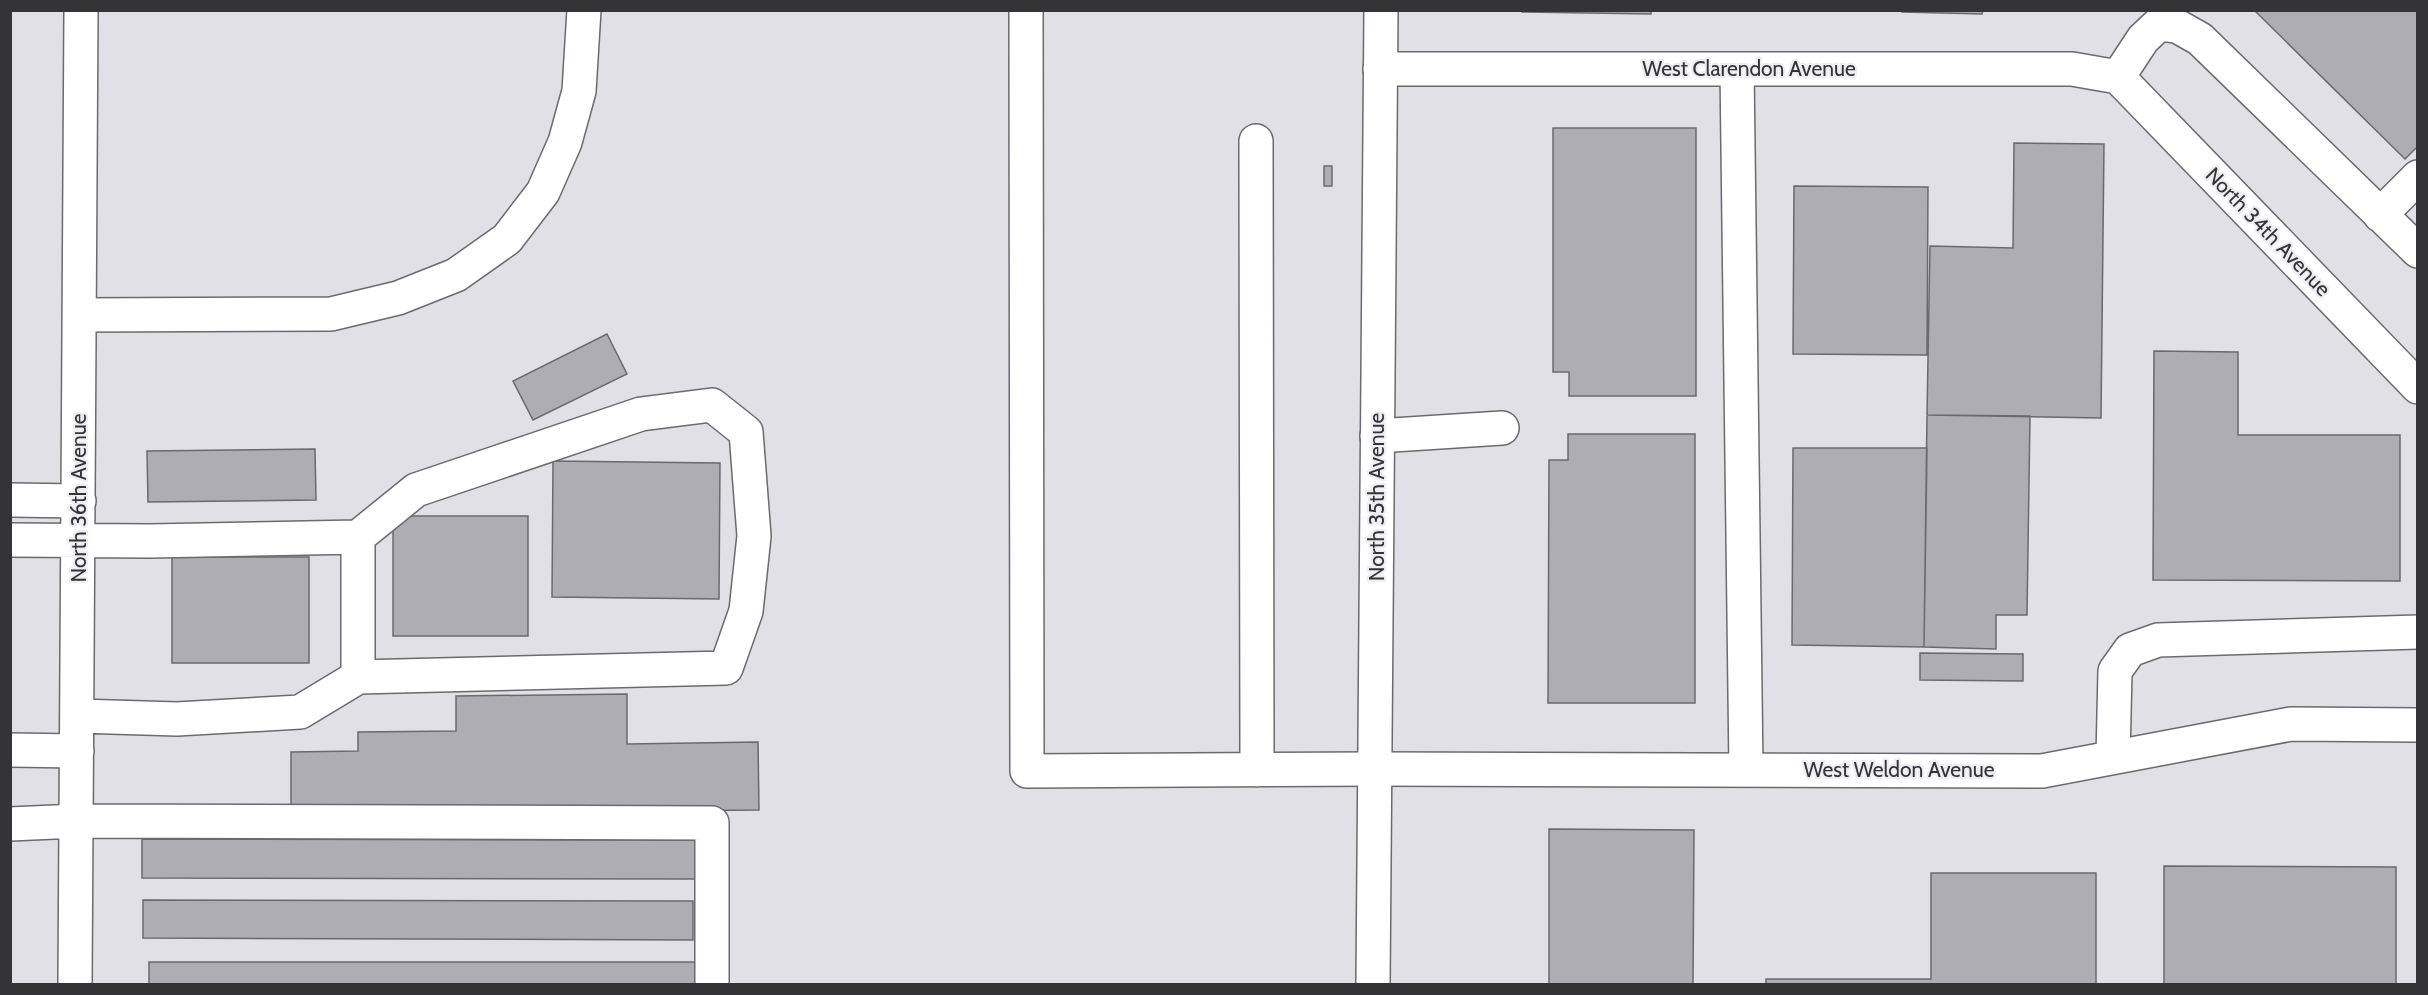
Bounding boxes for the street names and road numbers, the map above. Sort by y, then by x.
street label: West Clarendon Avenue [1642,56,1856,81]
street label: North 34th Avenue [2201,162,2336,301]
street label: North 36th Avenue [66,413,91,582]
street label: North 35th Avenue [1364,413,1389,581]
street label: West Weldon Avenue [1803,757,1995,782]

